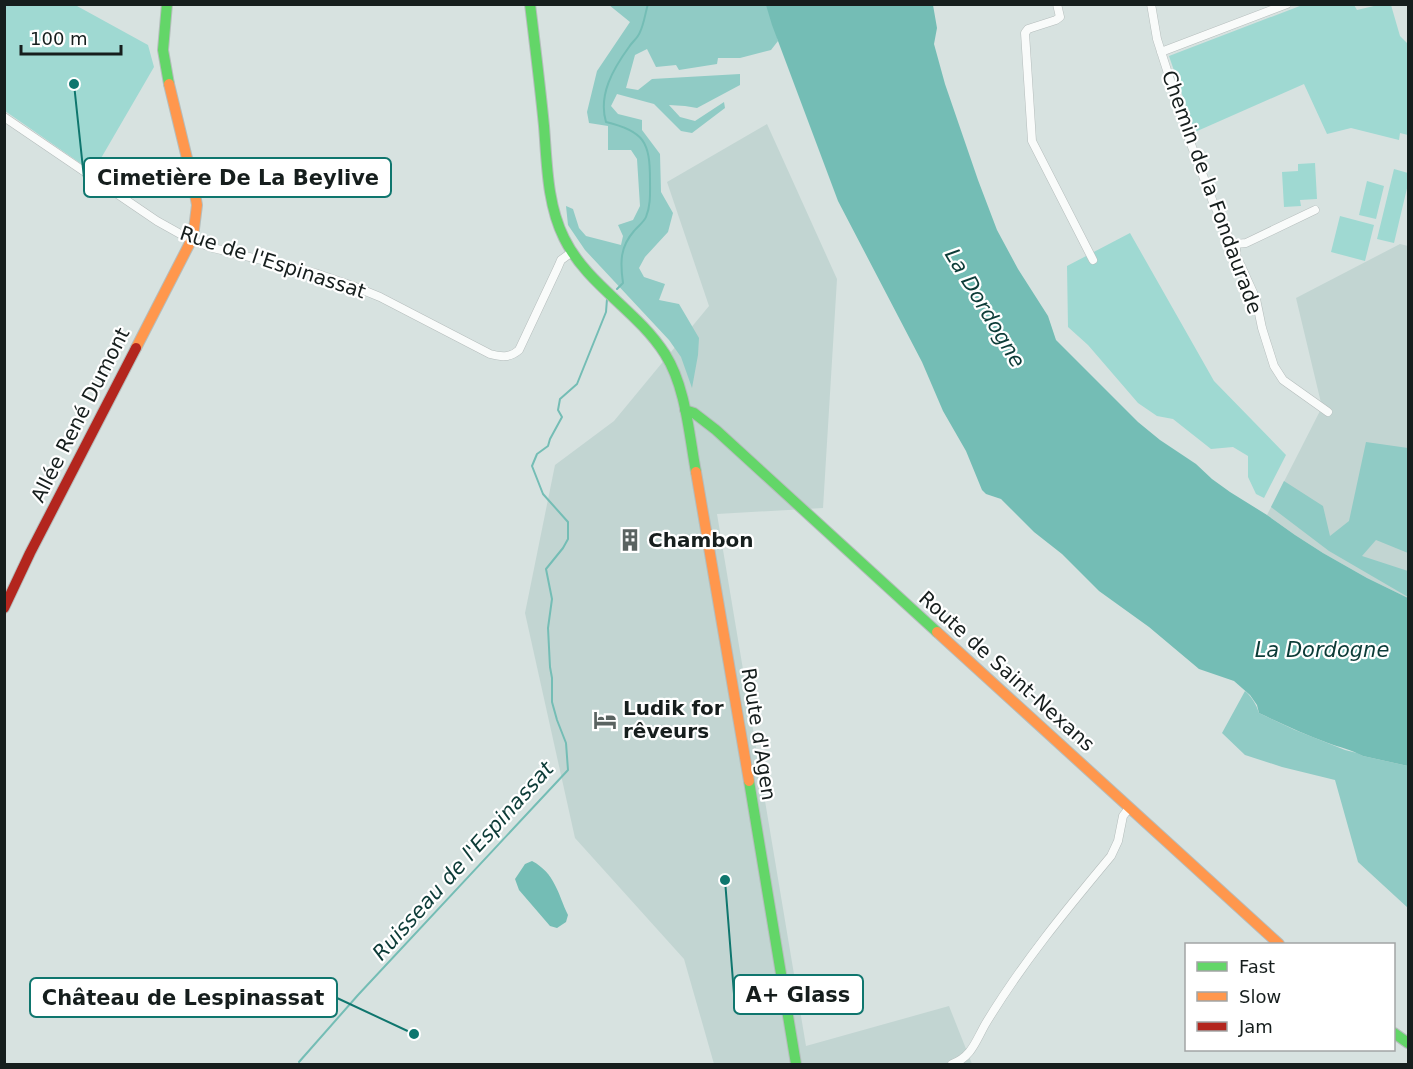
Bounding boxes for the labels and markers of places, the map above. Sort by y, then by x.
callout: Cimetière De La Beylive [84,158,391,197]
building icon: Chambon [617,527,643,553]
place label: Chambon [648,528,754,552]
place label: Ludik for rêveurs [623,696,724,743]
hotel icon: Ludik for rêveurs [592,707,618,733]
callout: A+ Glass [734,975,863,1014]
callout: Château de Lespinassat [30,978,337,1017]

